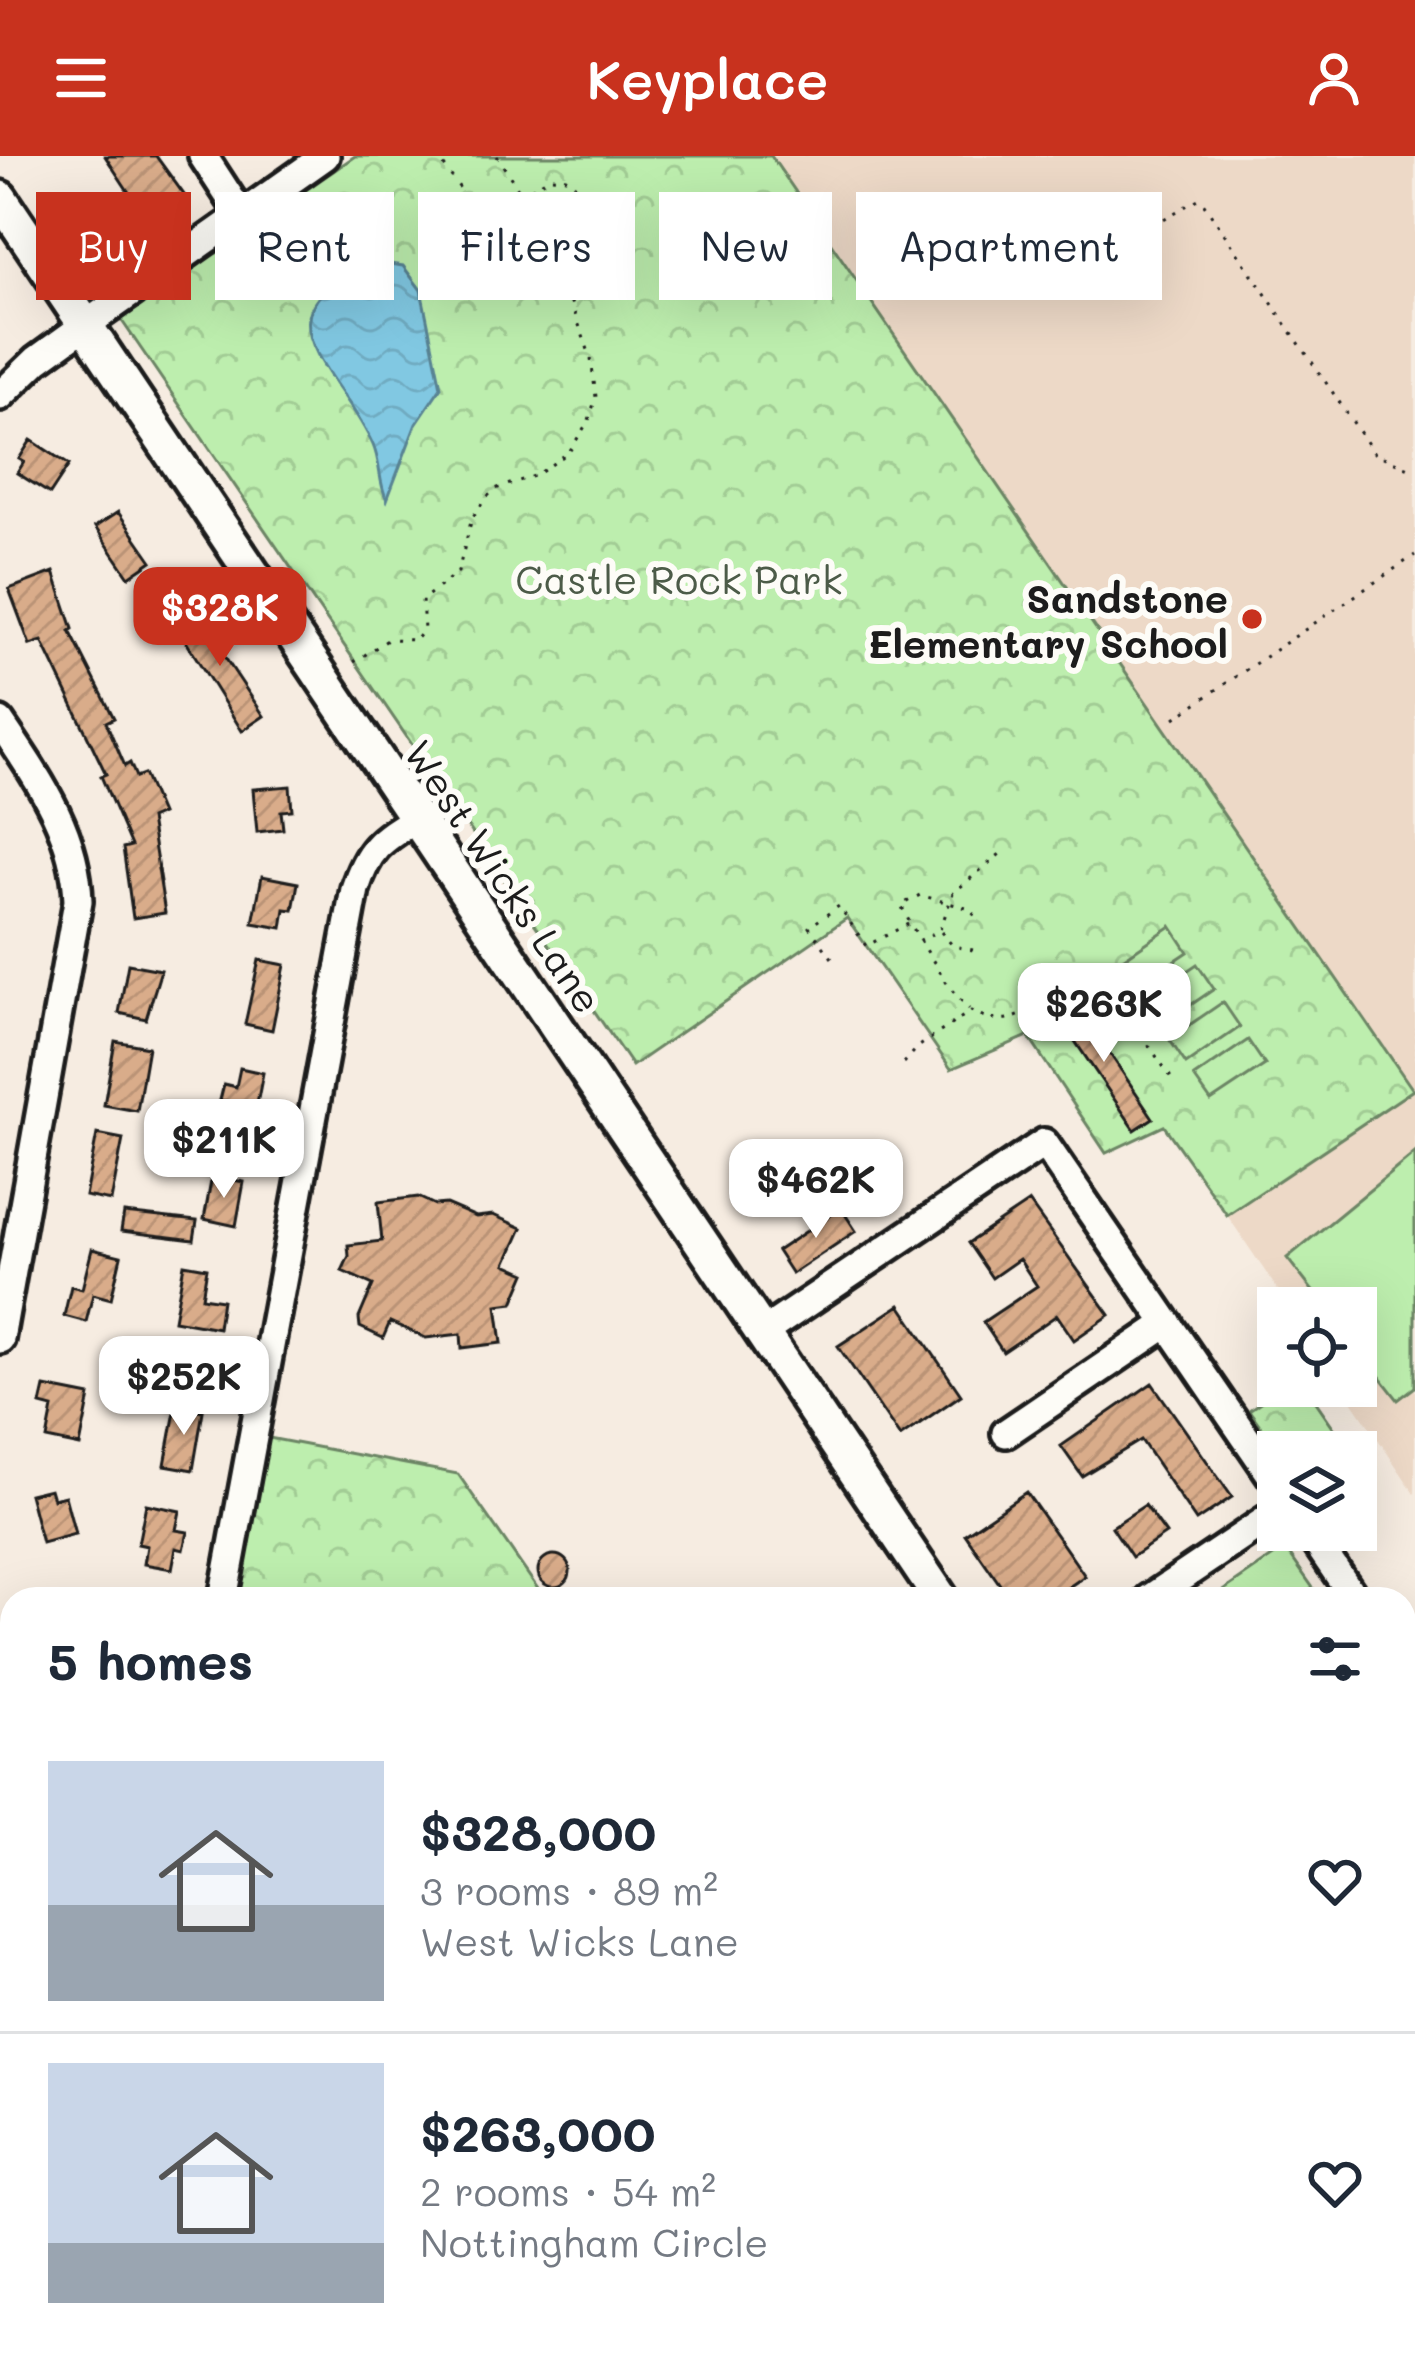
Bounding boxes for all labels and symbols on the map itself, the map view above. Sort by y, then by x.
park label: Castle Rock Park [515,553,843,604]
pin: $328K [136,567,304,669]
place label: Sandstone Elementary School [868,572,1228,668]
marker: Sandstone Elementary School [1239,606,1265,632]
street label: West Wicks Lane [394,730,614,1022]
pin: $263K [1020,963,1188,1065]
pin: $211K [140,1099,308,1201]
pin: $462K [732,1139,900,1241]
pin: $252K [100,1336,268,1438]

